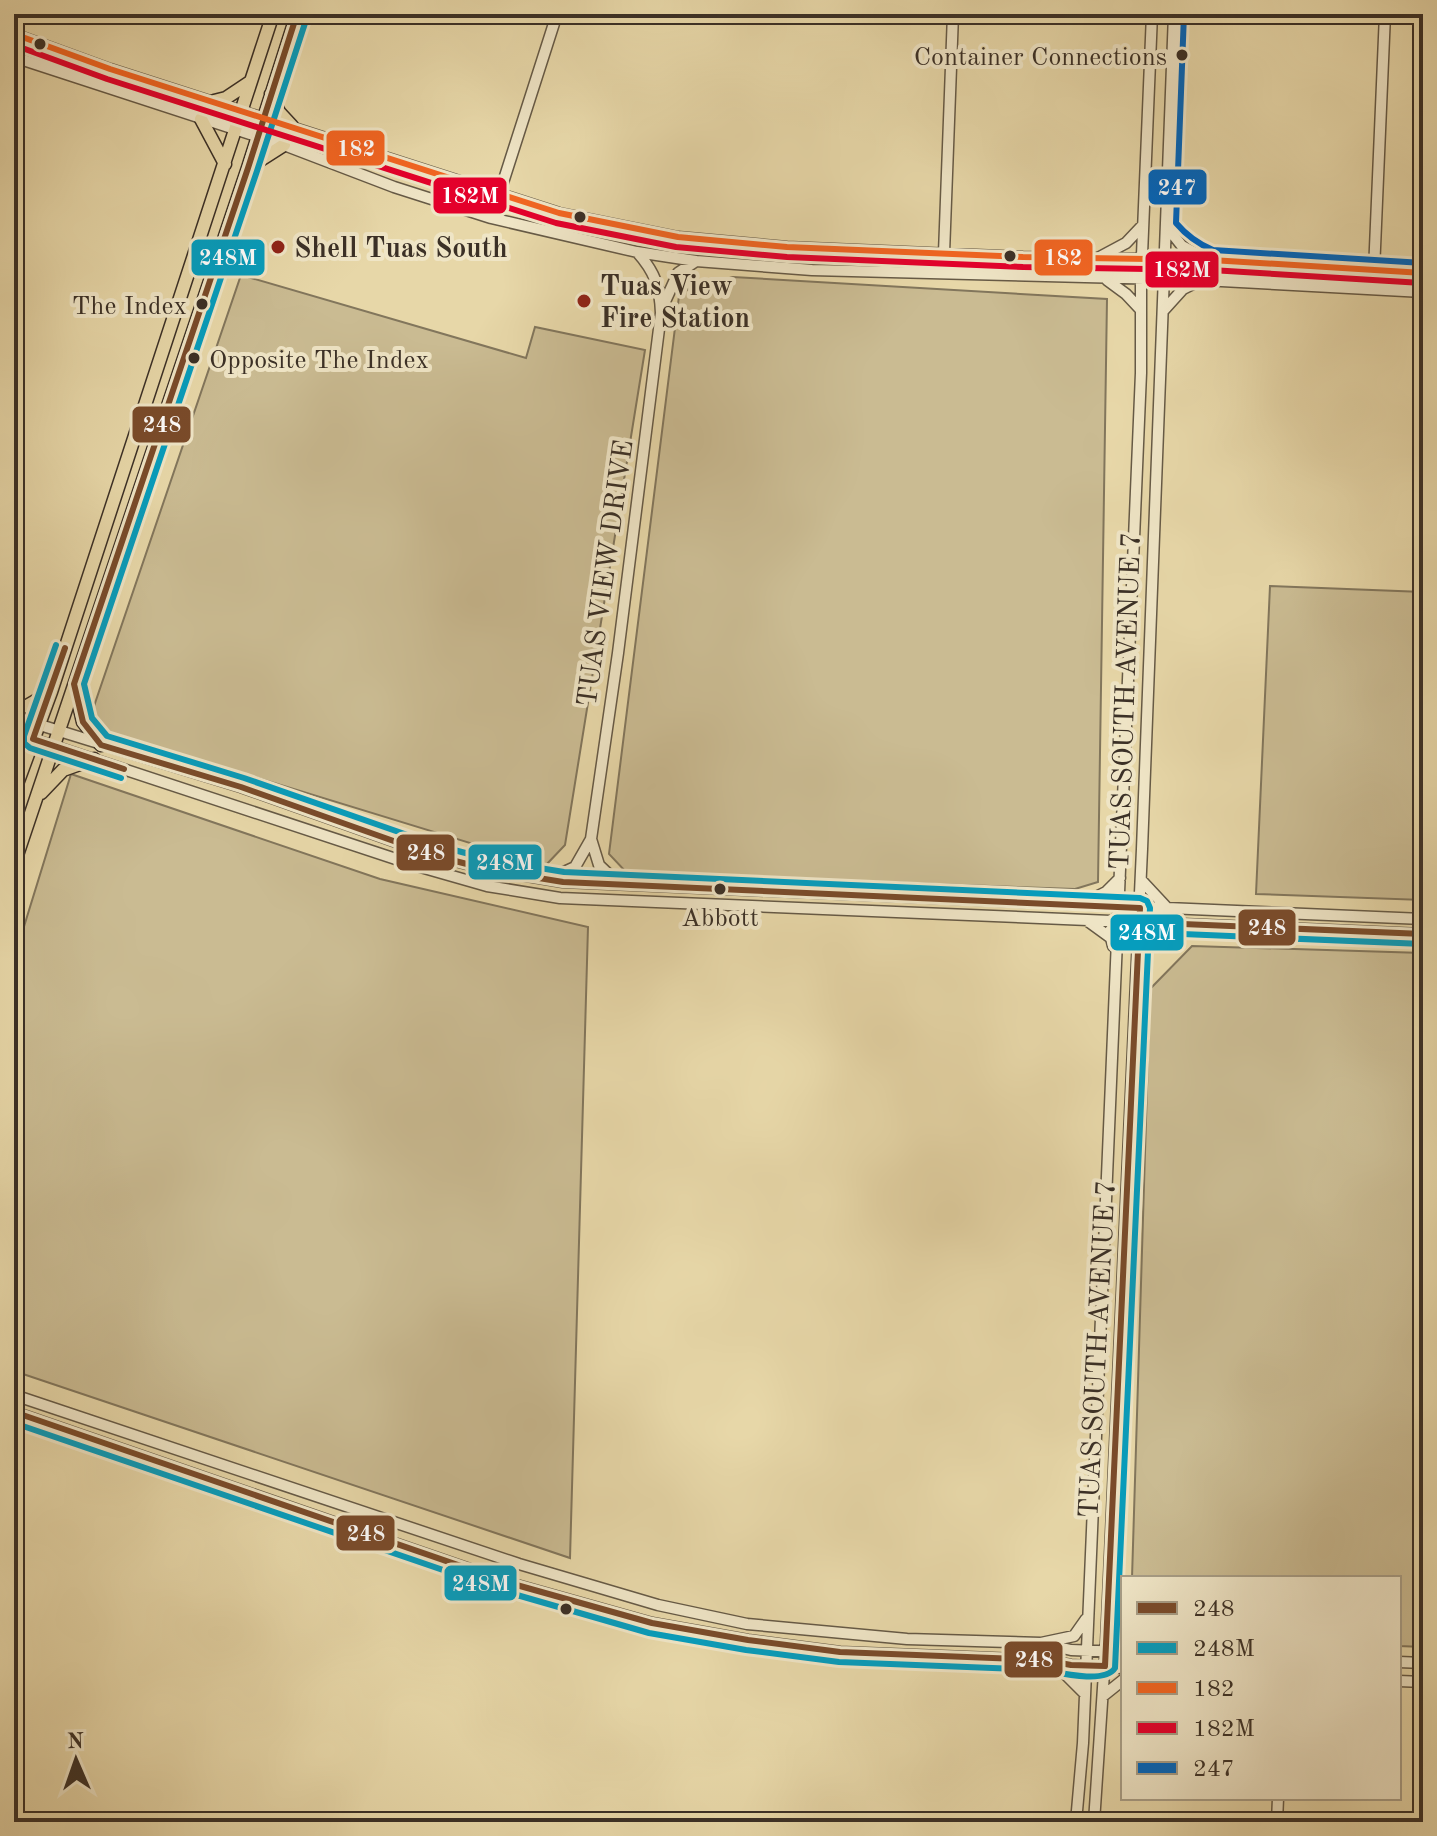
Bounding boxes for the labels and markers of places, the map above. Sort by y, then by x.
unlabelled marker [32,36,48,52]
place label: Container Connections [914,45,1167,71]
marker: Container Connections [1174,47,1190,63]
unlabelled marker [572,209,588,225]
place label: Shell Tuas South [294,236,508,264]
marker: Shell Tuas South [269,238,287,256]
unlabelled marker [1002,248,1018,264]
place label: Tuas View Fire Station [600,274,750,334]
marker: Tuas View Fire Station [575,292,593,310]
place label: The Index [72,294,187,320]
marker: The Index [194,296,210,312]
place label: Opposite The Index [209,348,429,374]
marker: Opposite The Index [186,350,202,366]
marker: Abbott [712,881,728,897]
place label: Abbott [681,906,759,932]
unlabelled marker [558,1601,574,1617]

